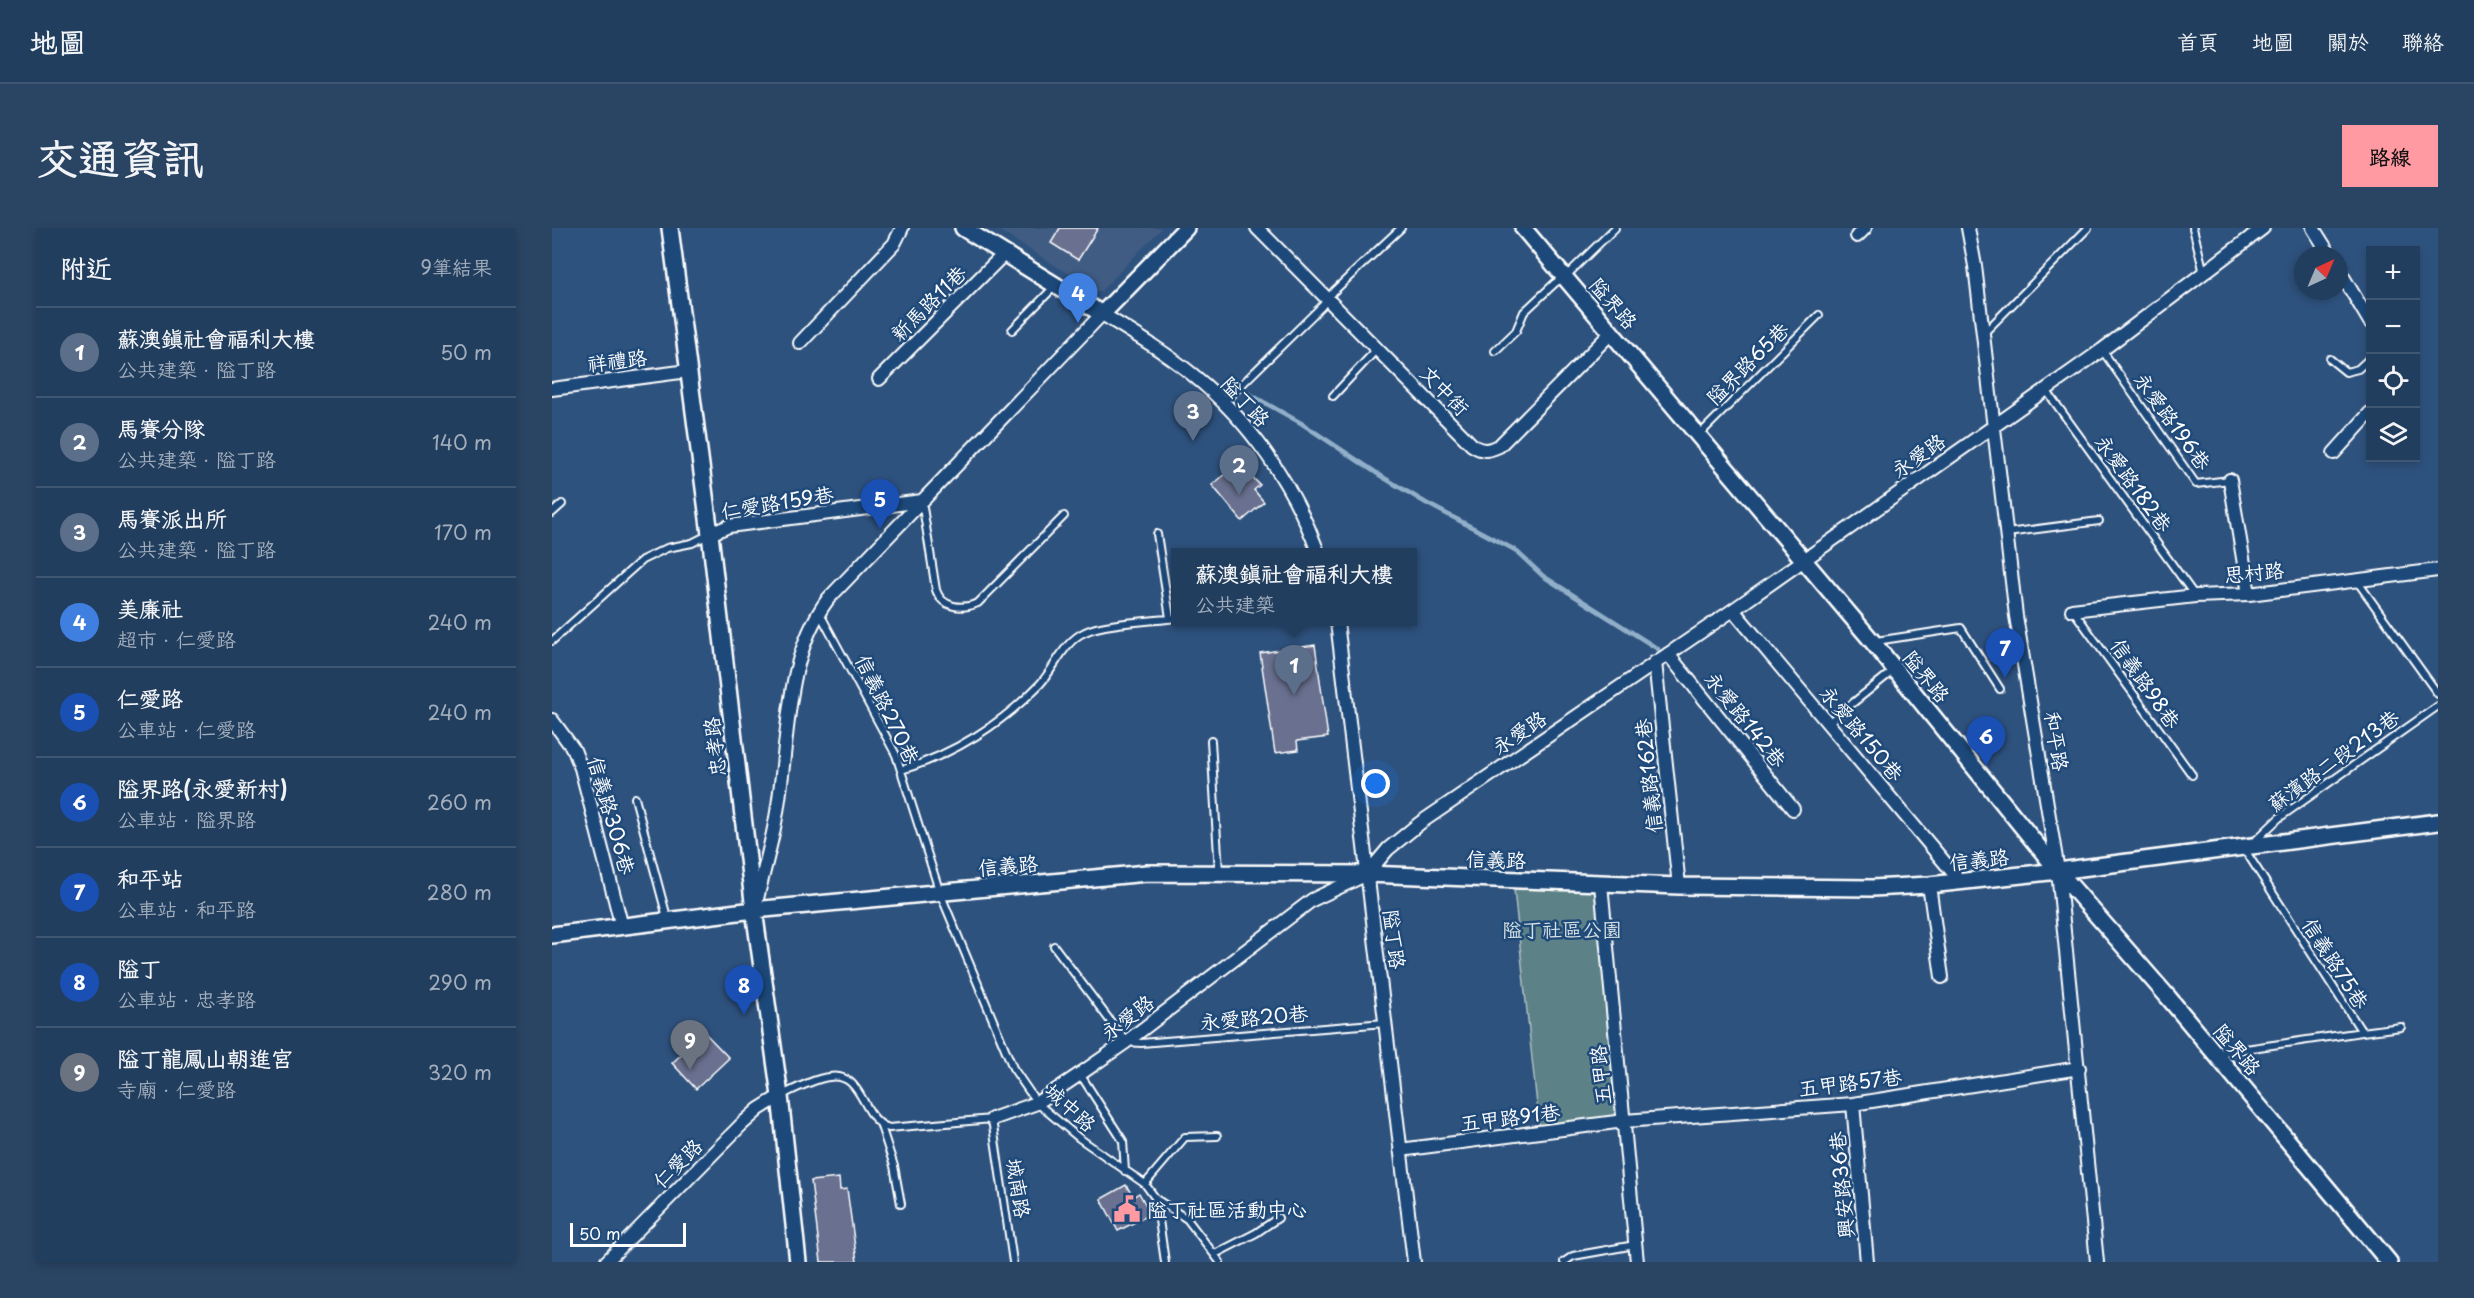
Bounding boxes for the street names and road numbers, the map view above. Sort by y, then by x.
street label: 新馬路11巷 [883,257,974,348]
street label: 隘界路 [1583,271,1646,336]
street label: 隘界路65巷 [1699,314,1796,411]
street label: 祥禮路 [585,341,650,379]
street label: 文中街 [1413,358,1477,422]
street label: 永愛路196巷 [2127,366,2219,477]
street label: 隘丁路 [1215,369,1278,434]
street label: 永愛路 [1885,425,1952,484]
street label: 永愛路182巷 [2088,428,2180,539]
street label: 仁愛路159巷 [718,478,837,526]
street label: 思村路 [2223,554,2286,590]
street label: 信義路98巷 [2104,632,2189,735]
street label: 隘界路 [1896,643,1958,710]
street label: 信義路270巷 [848,649,928,770]
street label: 永愛路142巷 [1698,665,1795,774]
street label: 永愛路150巷 [1813,679,1912,788]
street label: 蘇濱路二段213巷 [2261,701,2406,818]
street label: 永愛路 [1486,702,1553,761]
street label: 和平路 [2037,709,2077,774]
street label: 忠孝路 [695,714,733,779]
street label: 信義路162巷 [1627,716,1669,835]
street label: 信義路306巷 [581,752,643,879]
street label: 信義路 [1948,841,2011,877]
street label: 信義路 [1465,843,1528,875]
street label: 信義路 [977,847,1040,883]
street label: 隘丁路 [1376,907,1414,972]
street label: 信義路75巷 [2295,912,2377,1015]
street label: 永愛路 [1094,986,1161,1047]
street label: 永愛路20巷 [1199,997,1310,1037]
street label: 隘界路 [2207,1016,2269,1082]
street label: 五甲路 [1582,1043,1618,1106]
street label: 五甲路57巷 [1797,1061,1904,1103]
street label: 城中路 [1039,1076,1104,1139]
street label: 五甲路91巷 [1458,1096,1563,1138]
street label: 興安路36巷 [1821,1129,1861,1240]
street label: 仁愛路 [645,1130,710,1195]
street label: 城南路 [999,1156,1039,1221]

